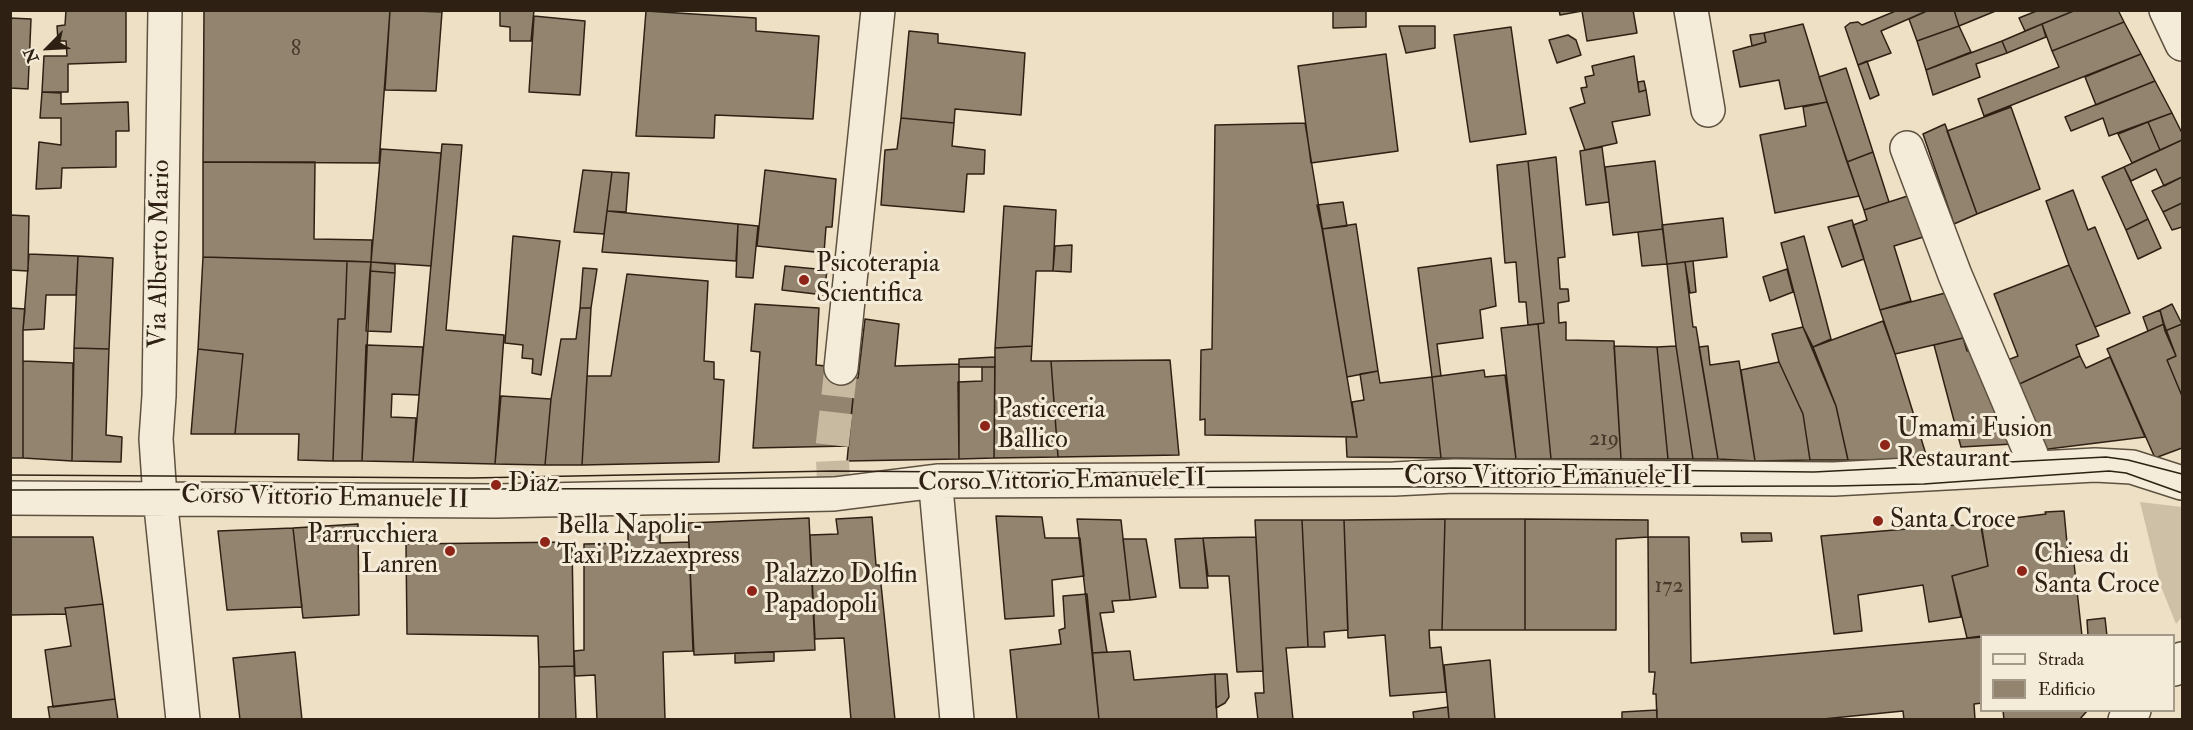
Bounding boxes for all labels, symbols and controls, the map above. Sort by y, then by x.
north arrow [18,18,78,78]
house number: 8 [291,37,301,63]
text: N [20,45,44,66]
street label: Via Alberto Mario [144,159,178,349]
place label: Psicoterapia Scientifica [816,249,940,310]
marker: Psicoterapia Scientifica [797,273,811,287]
place label: Pasticceria Ballico [997,395,1105,456]
place label: Umami Fusion Restaurant [1897,414,2052,476]
marker: Pasticceria Ballico [978,419,992,433]
house number: 219 [1589,427,1619,453]
marker: Umami Fusion Restaurant [1878,438,1892,452]
street label: Corso Vittorio Emanuele II [1404,462,1692,494]
street label: Corso Vittorio Emanuele II [918,464,1206,500]
place label: Diaz [508,469,559,501]
marker: Diaz [489,478,503,492]
street label: Corso Vittorio Emanuele II [181,481,469,517]
place label: Santa Croce [1890,505,2015,537]
place label: Bella Napoli - Taxi Pizzaexpress [557,511,740,572]
marker: Santa Croce [1871,514,1885,528]
place label: Parrucchiera Lanren [307,520,438,582]
marker: Bella Napoli - Taxi Pizzaexpress [538,535,552,549]
place label: Chiesa di Santa Croce [2034,540,2159,602]
marker: Parrucchiera Lanren [443,544,457,558]
place label: Palazzo Dolfin Papadopoli [764,560,918,622]
marker: Chiesa di Santa Croce [2015,564,2029,578]
house number: 172 [1654,574,1684,600]
marker: Palazzo Dolfin Papadopoli [745,584,759,598]
legend [1980,634,2175,712]
text: Strada [2038,648,2084,671]
text: Edificio [2038,678,2095,701]

